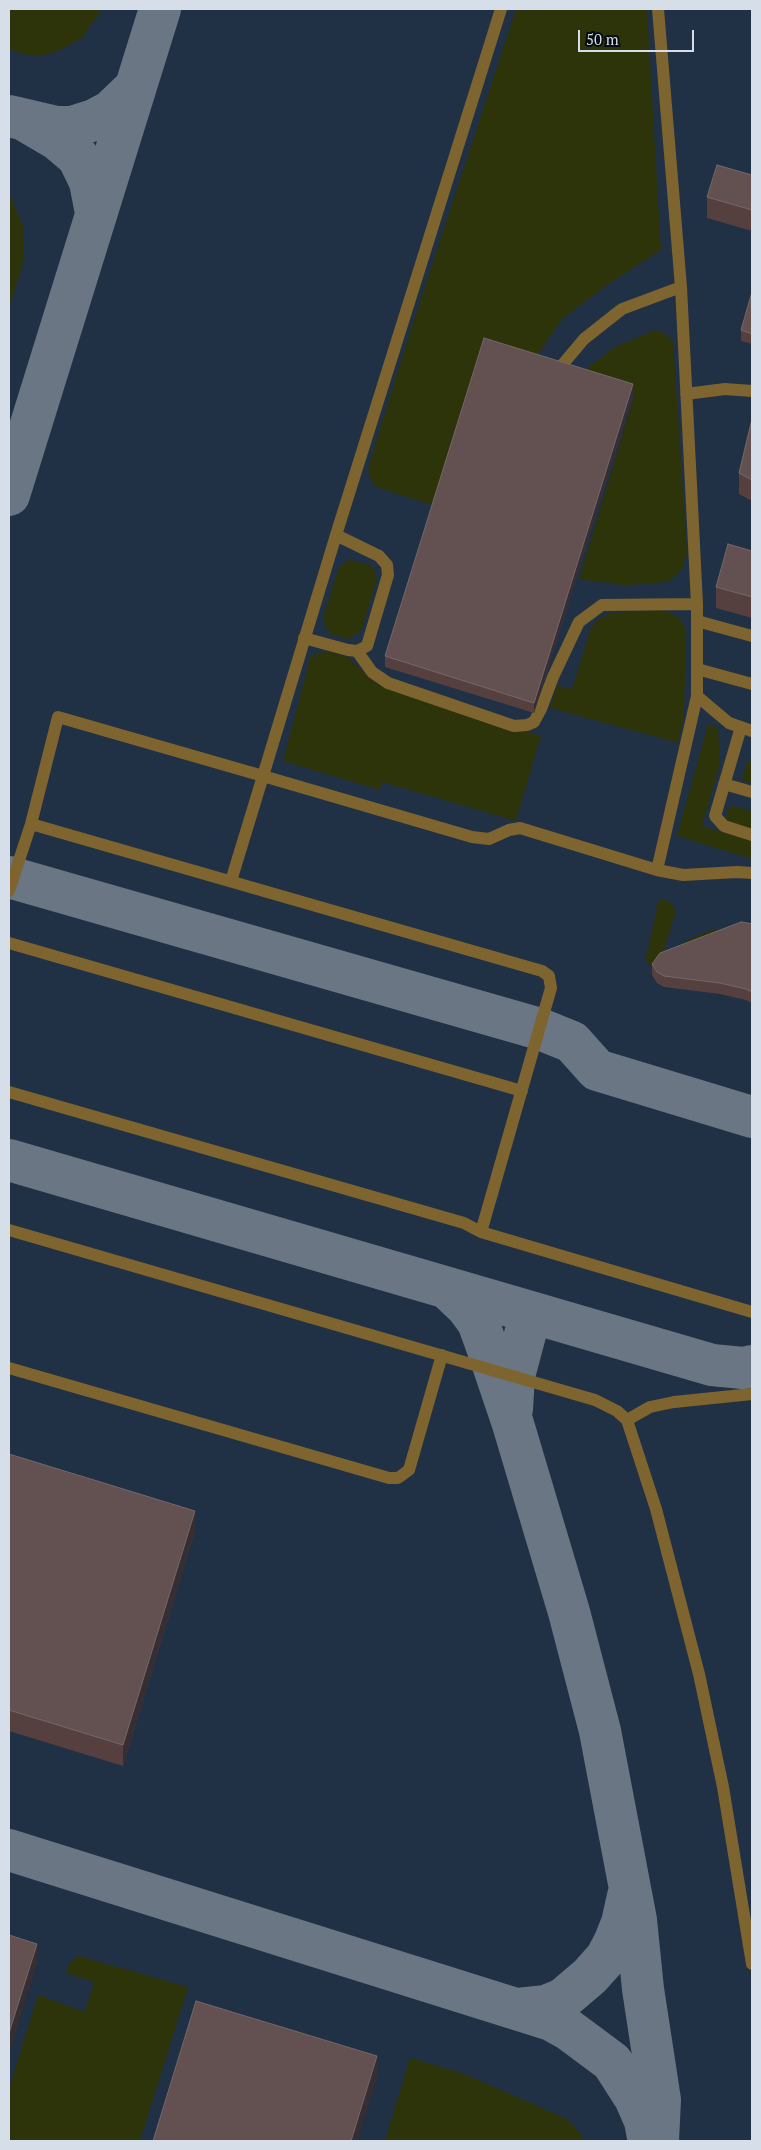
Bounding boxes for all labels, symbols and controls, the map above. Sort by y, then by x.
scale bar [581,20,697,52]
text: 50 m [586,29,619,49]

